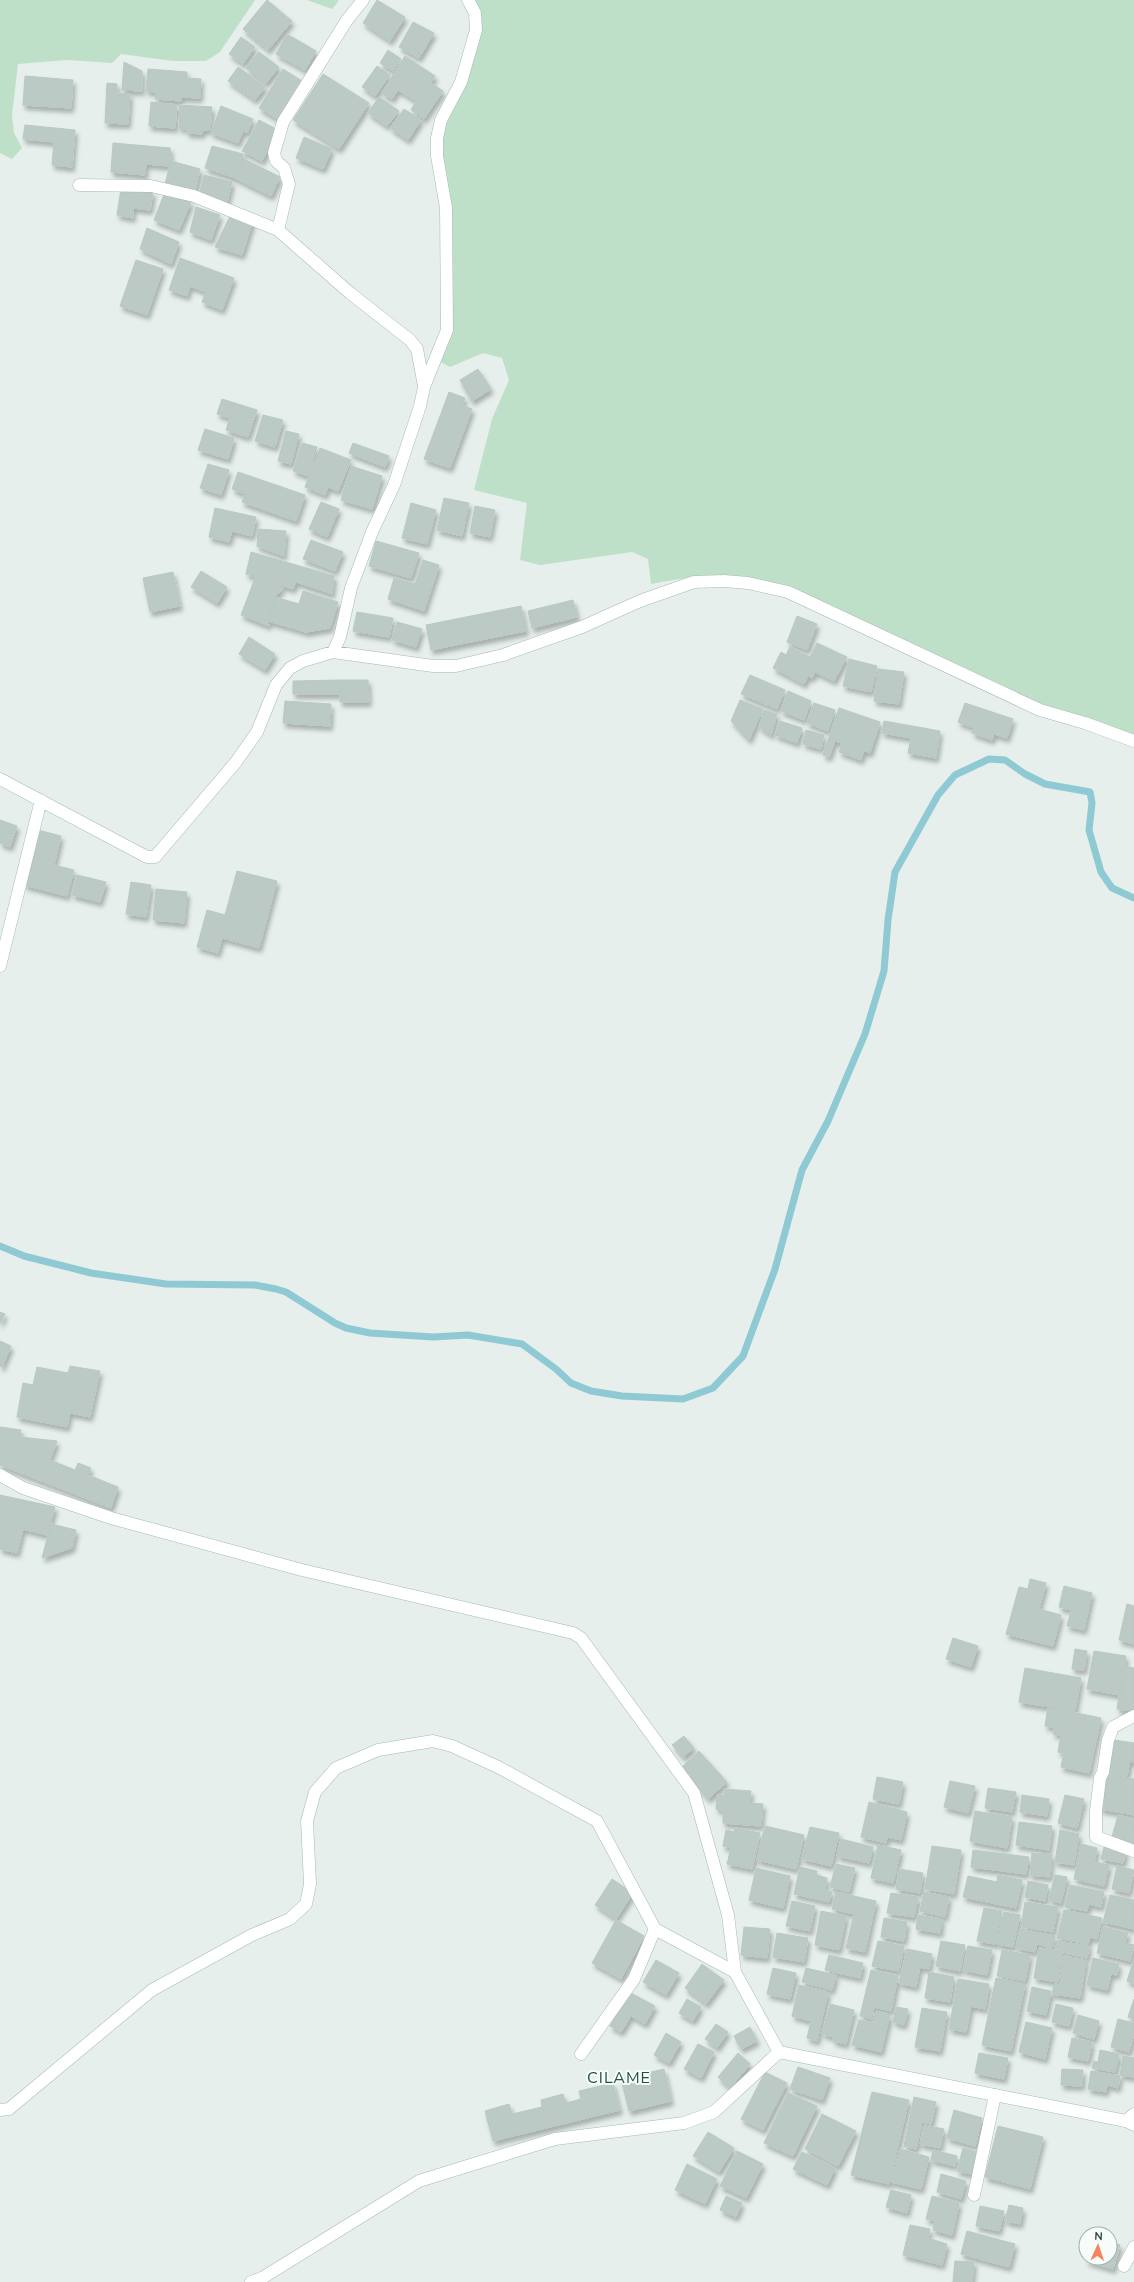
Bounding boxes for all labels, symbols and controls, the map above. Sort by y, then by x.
district label: CILAME [587,2067,651,2089]
north arrow [1078,2226,1118,2266]
text: N [1094,2229,1103,2244]

